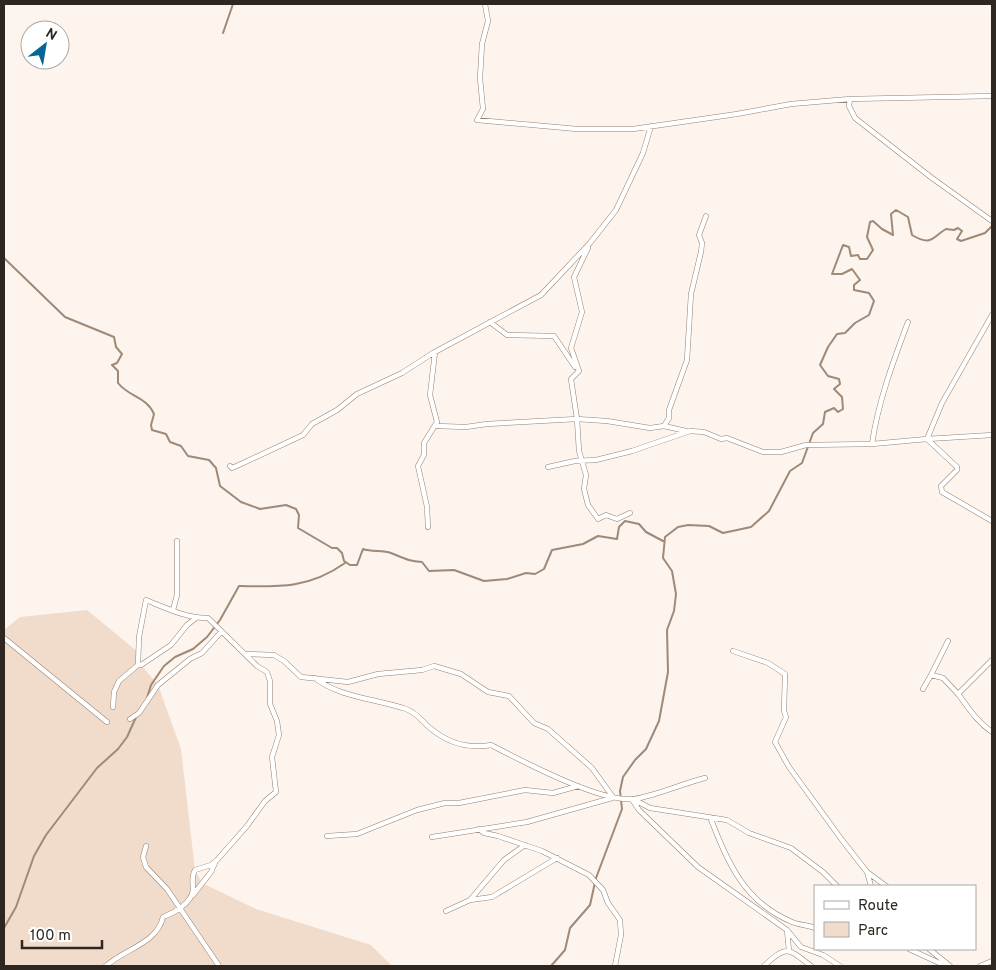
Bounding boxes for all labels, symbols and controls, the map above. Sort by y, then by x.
north arrow [20,20,70,70]
text: N [42,25,60,45]
legend [814,885,976,950]
text: Route [858,897,898,916]
scale bar [22,918,102,950]
text: Parc [858,922,888,941]
text: 100 m [30,927,71,946]

